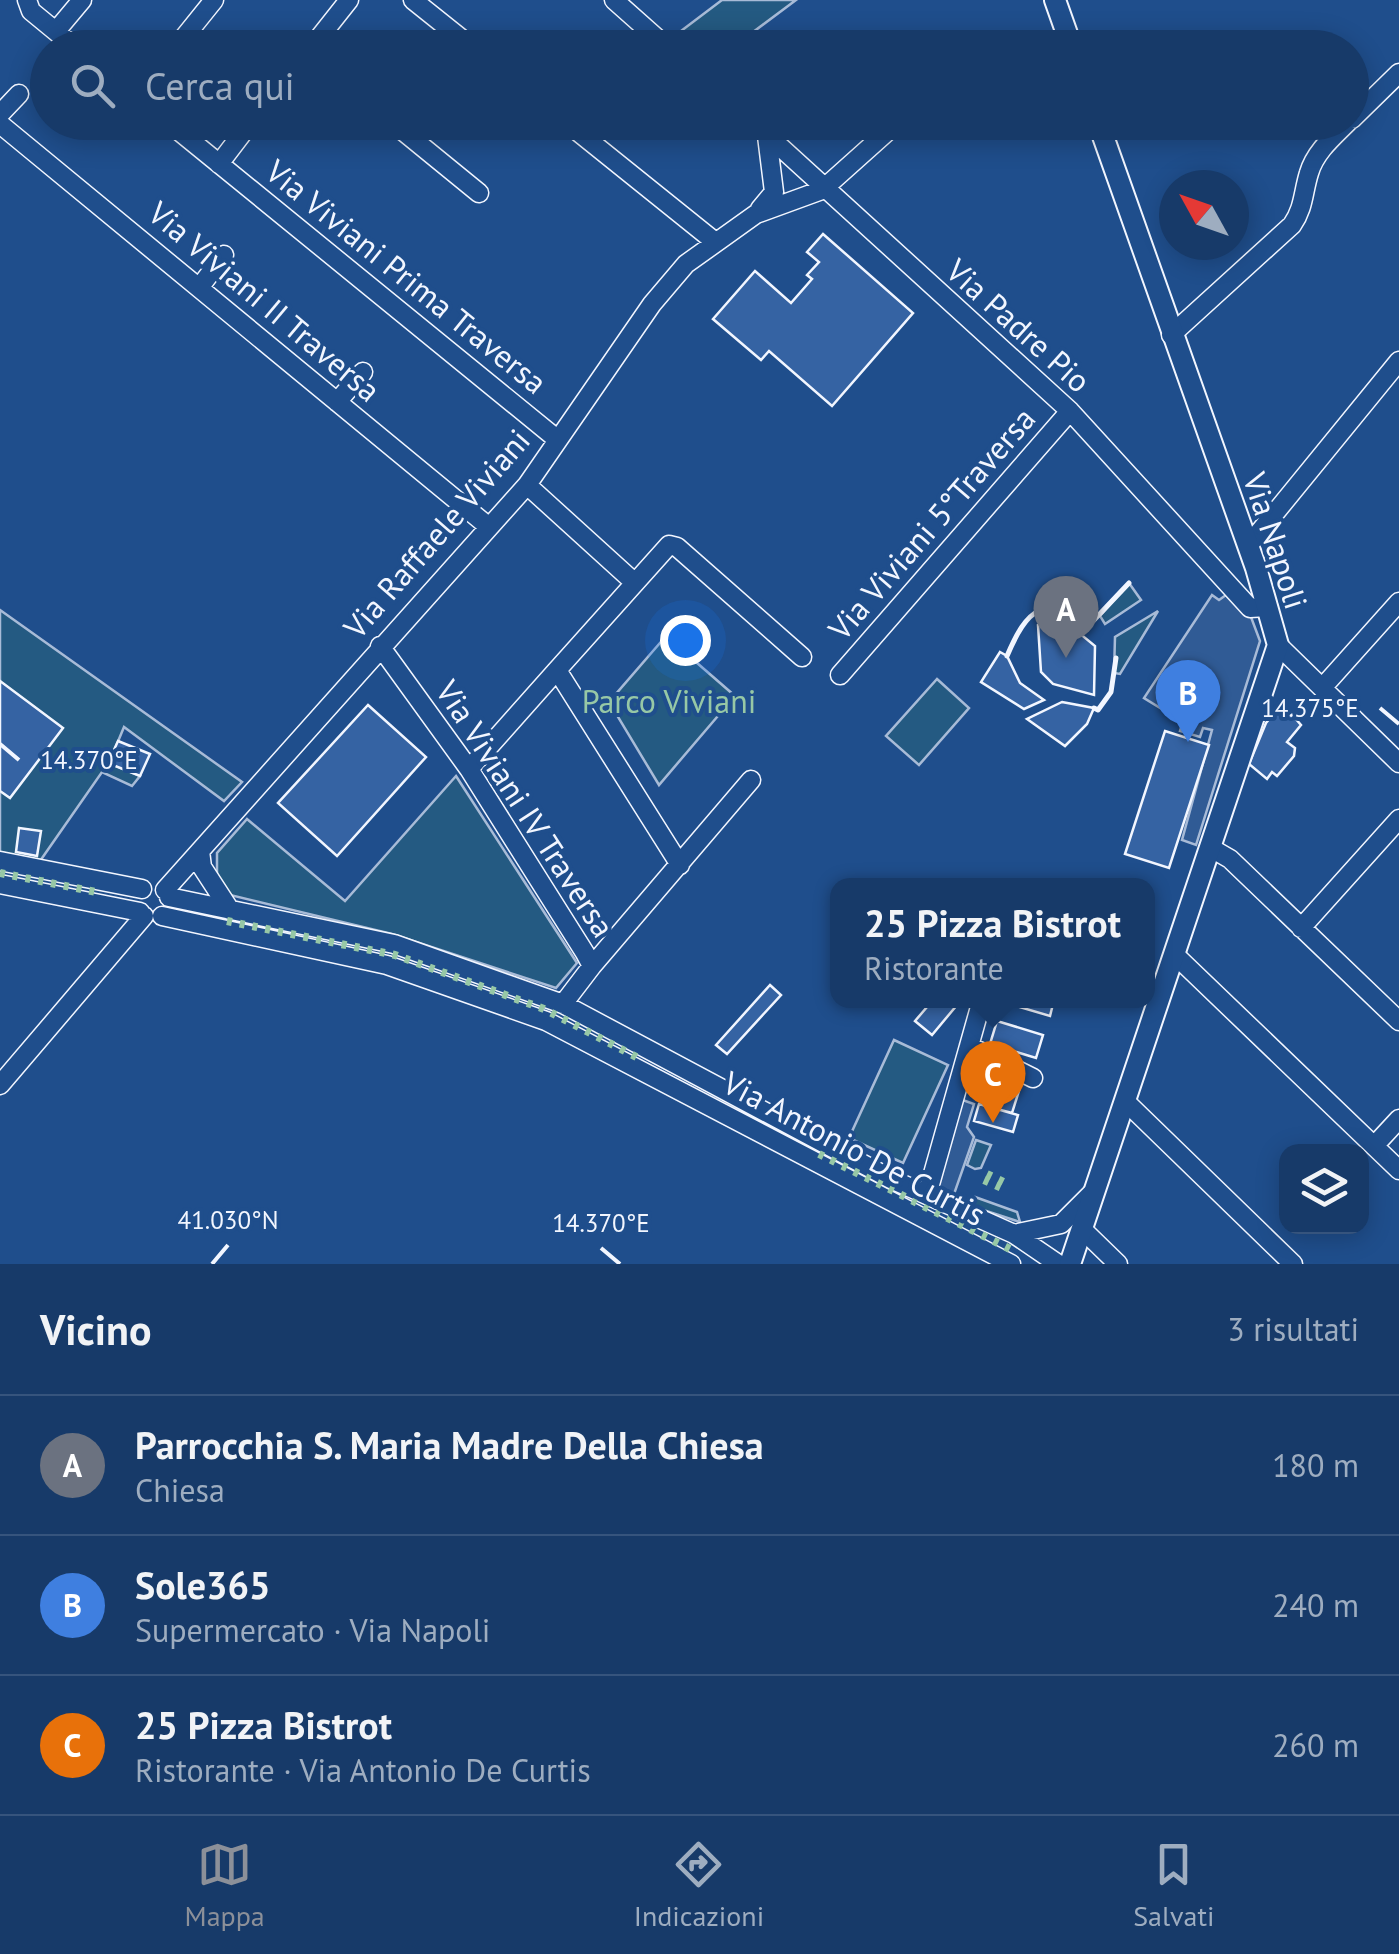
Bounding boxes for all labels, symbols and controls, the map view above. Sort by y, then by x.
search box [30,30,1369,140]
icon: search [65,58,120,113]
text: Cerca qui [145,61,295,110]
street label: Via Viviani Prima Traversa [257,149,556,403]
north arrow [1159,170,1249,260]
street label: Via Viviani II Traversa [139,191,389,411]
street label: Via Padre Pio [937,249,1100,401]
street label: Via Viviani 5°Traversa [818,398,1044,649]
street label: Via Raffaele Viviani [333,420,539,648]
street label: Via Napoli [1234,466,1318,614]
pin: A [1034,576,1098,658]
your location [660,615,711,666]
pin: B [1156,660,1220,742]
street label: Via Viviani IV Traversa [426,671,625,945]
park label: Parco Viviani [582,680,756,722]
text: 14.375°E [1261,692,1359,724]
text: 14.370°E [40,744,138,776]
popup [830,878,1155,1008]
text: 25 Pizza Bistrot [864,898,1121,947]
text: Ristorante [864,947,1004,989]
pin: C [960,1040,1026,1123]
street label: Via Antonio De Curtis [716,1063,992,1235]
map controls [1279,1144,1369,1234]
button: layers [1279,1144,1369,1234]
text: 41.030°N [178,1204,278,1236]
text: 14.370°E [552,1207,650,1239]
text: Vicino [40,1302,152,1357]
text: 3 risultati [1227,1308,1359,1350]
text: Parrocchia S. Maria Madre Della Chiesa [135,1420,764,1469]
text: A [63,1444,82,1486]
text: 180 m [1272,1444,1359,1486]
text: Chiesa [135,1469,225,1511]
text: Sole365 [135,1560,271,1609]
text: B [63,1584,82,1626]
text: 240 m [1272,1584,1359,1626]
text: Supermercato · Via Napoli [135,1609,490,1651]
text: 25 Pizza Bistrot [135,1700,392,1749]
text: C [64,1724,81,1766]
text: 260 m [1272,1724,1359,1766]
text: Ristorante · Via Antonio De Curtis [135,1749,591,1791]
tab: Mappa [185,1837,265,1934]
tab: Indicazioni [634,1837,764,1934]
tab: Salvati [1133,1837,1214,1934]

